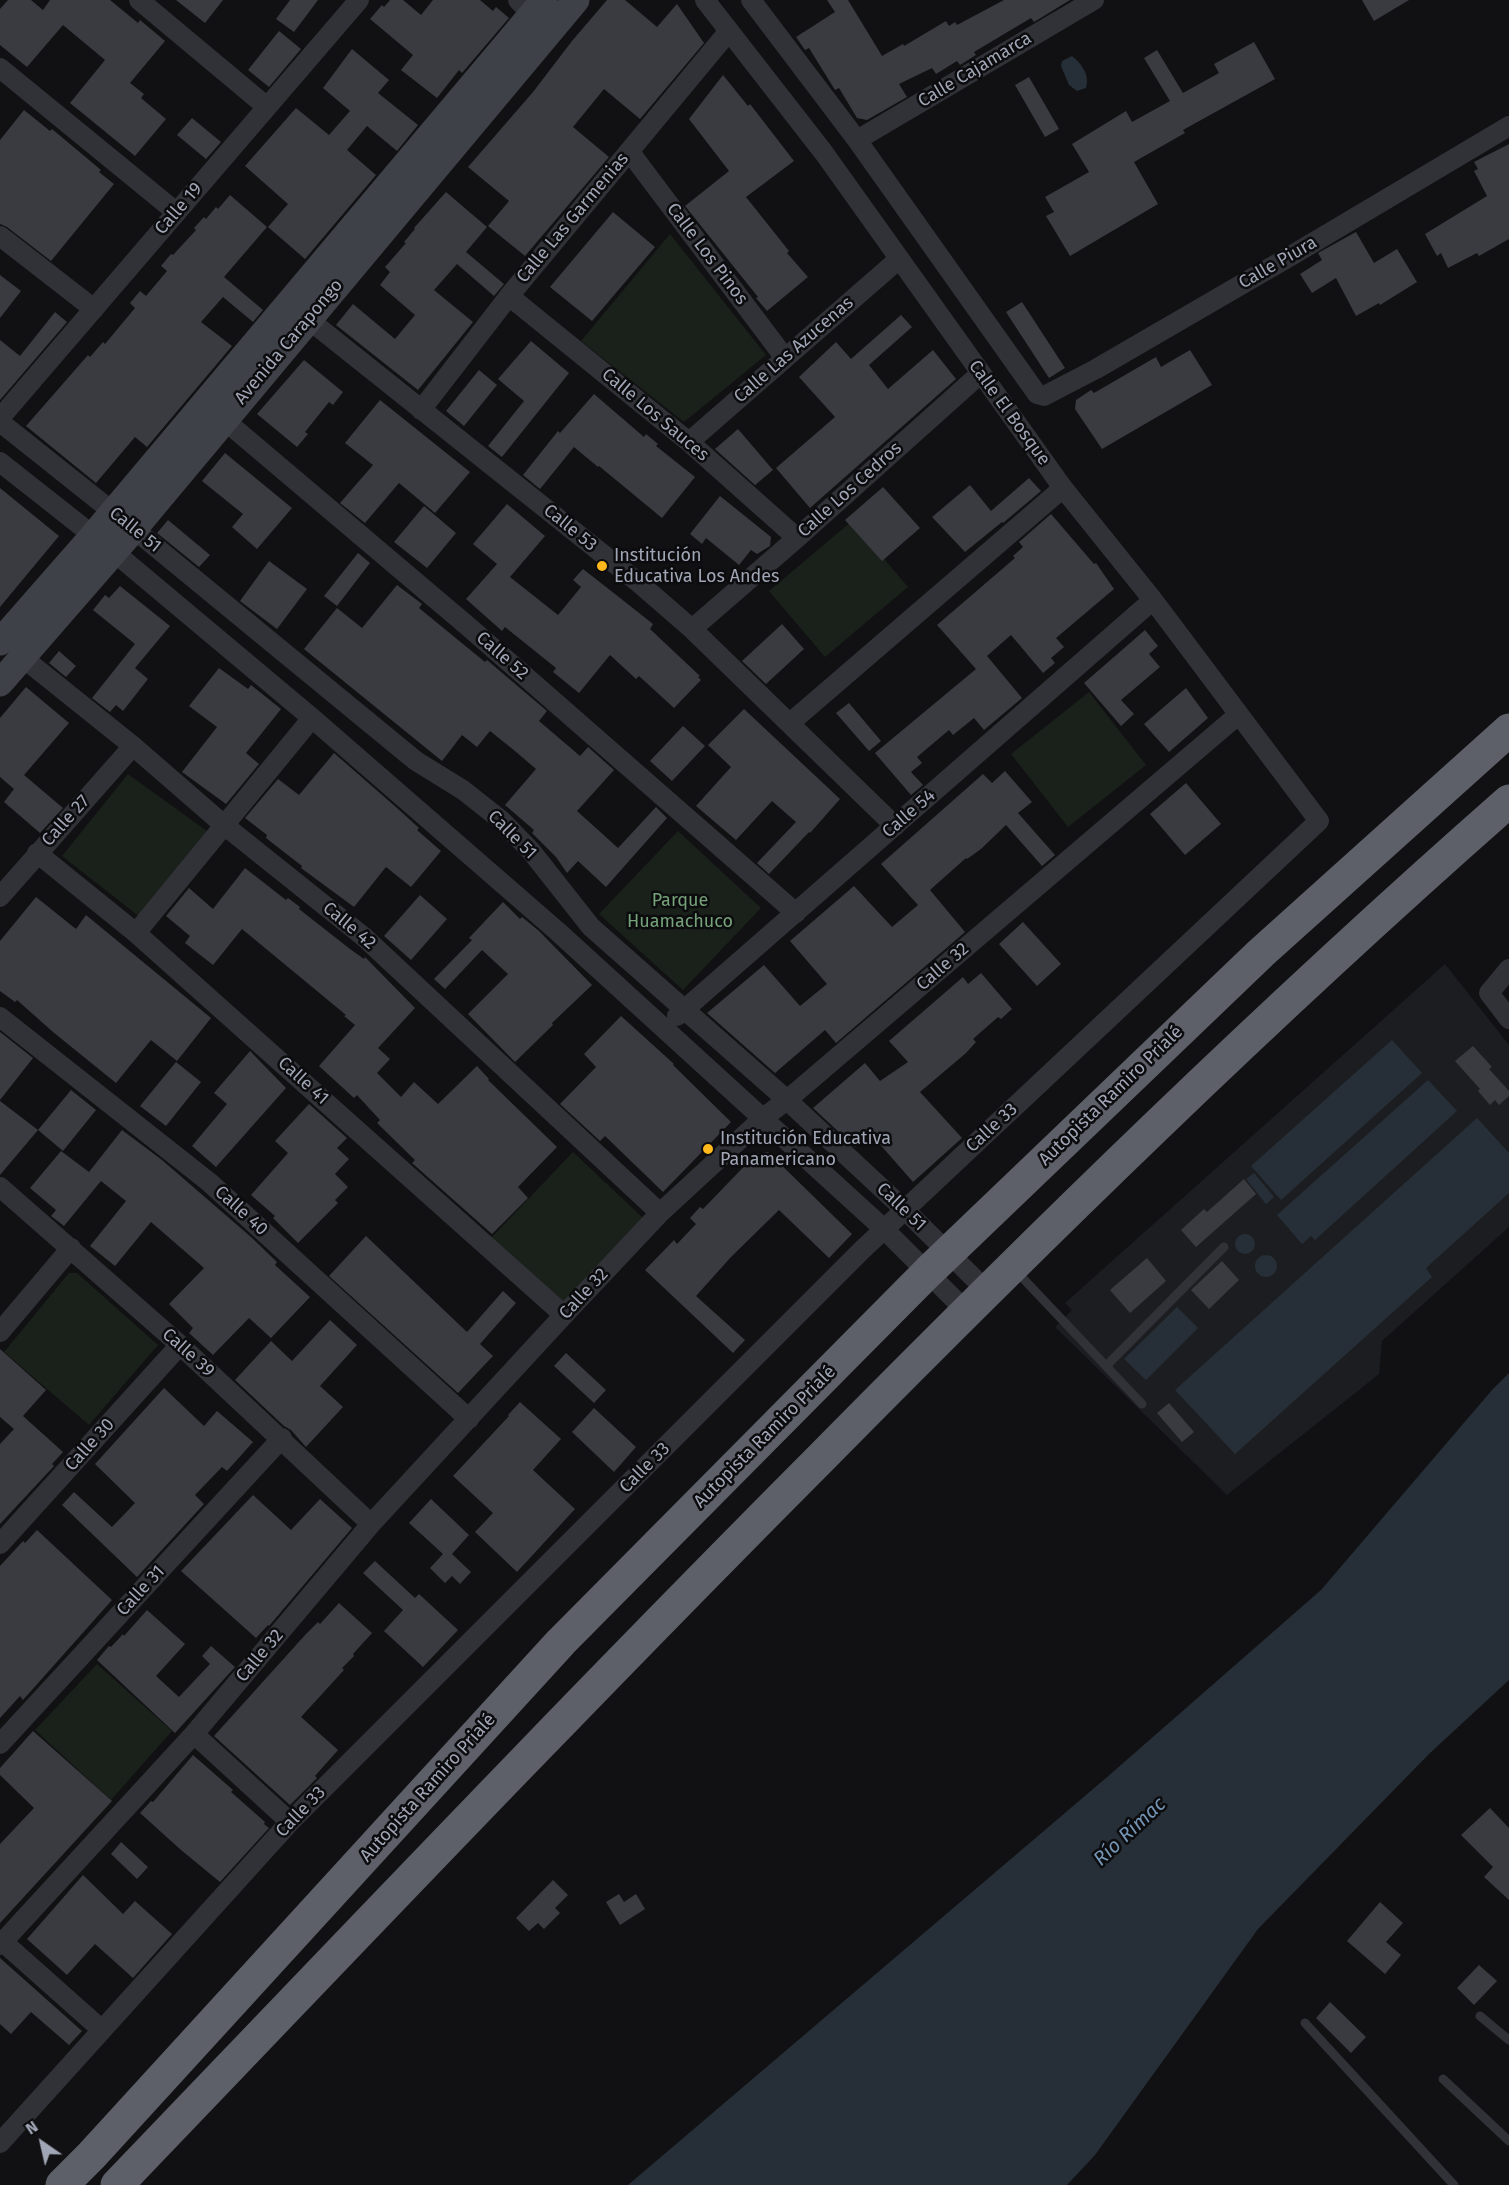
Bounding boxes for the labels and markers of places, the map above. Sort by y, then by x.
place label: Institución Educativa Los Andes [614,545,779,588]
marker: Institución Educativa Los Andes [595,559,609,573]
place label: Institución Educativa Panamericano [720,1128,891,1170]
marker: Institución Educativa Panamericano [701,1142,715,1156]

